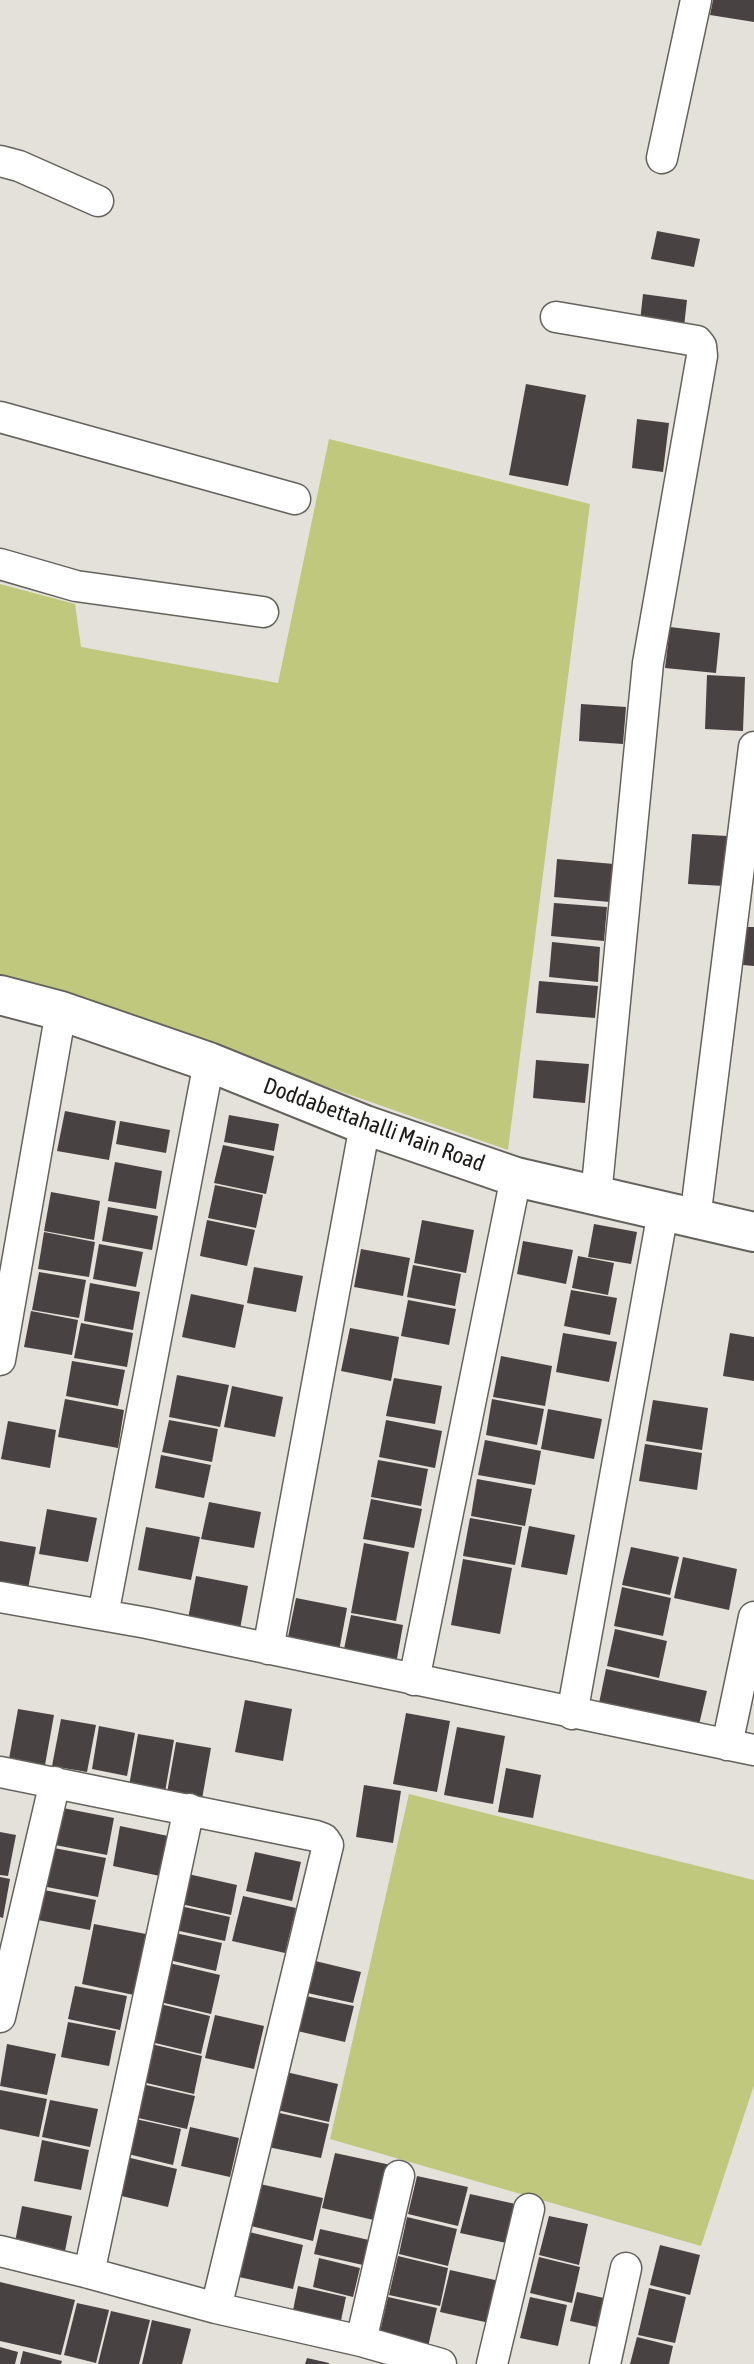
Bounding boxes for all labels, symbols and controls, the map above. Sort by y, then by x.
street label: Doddabettahalli Main Road [260,1072,488,1178]

